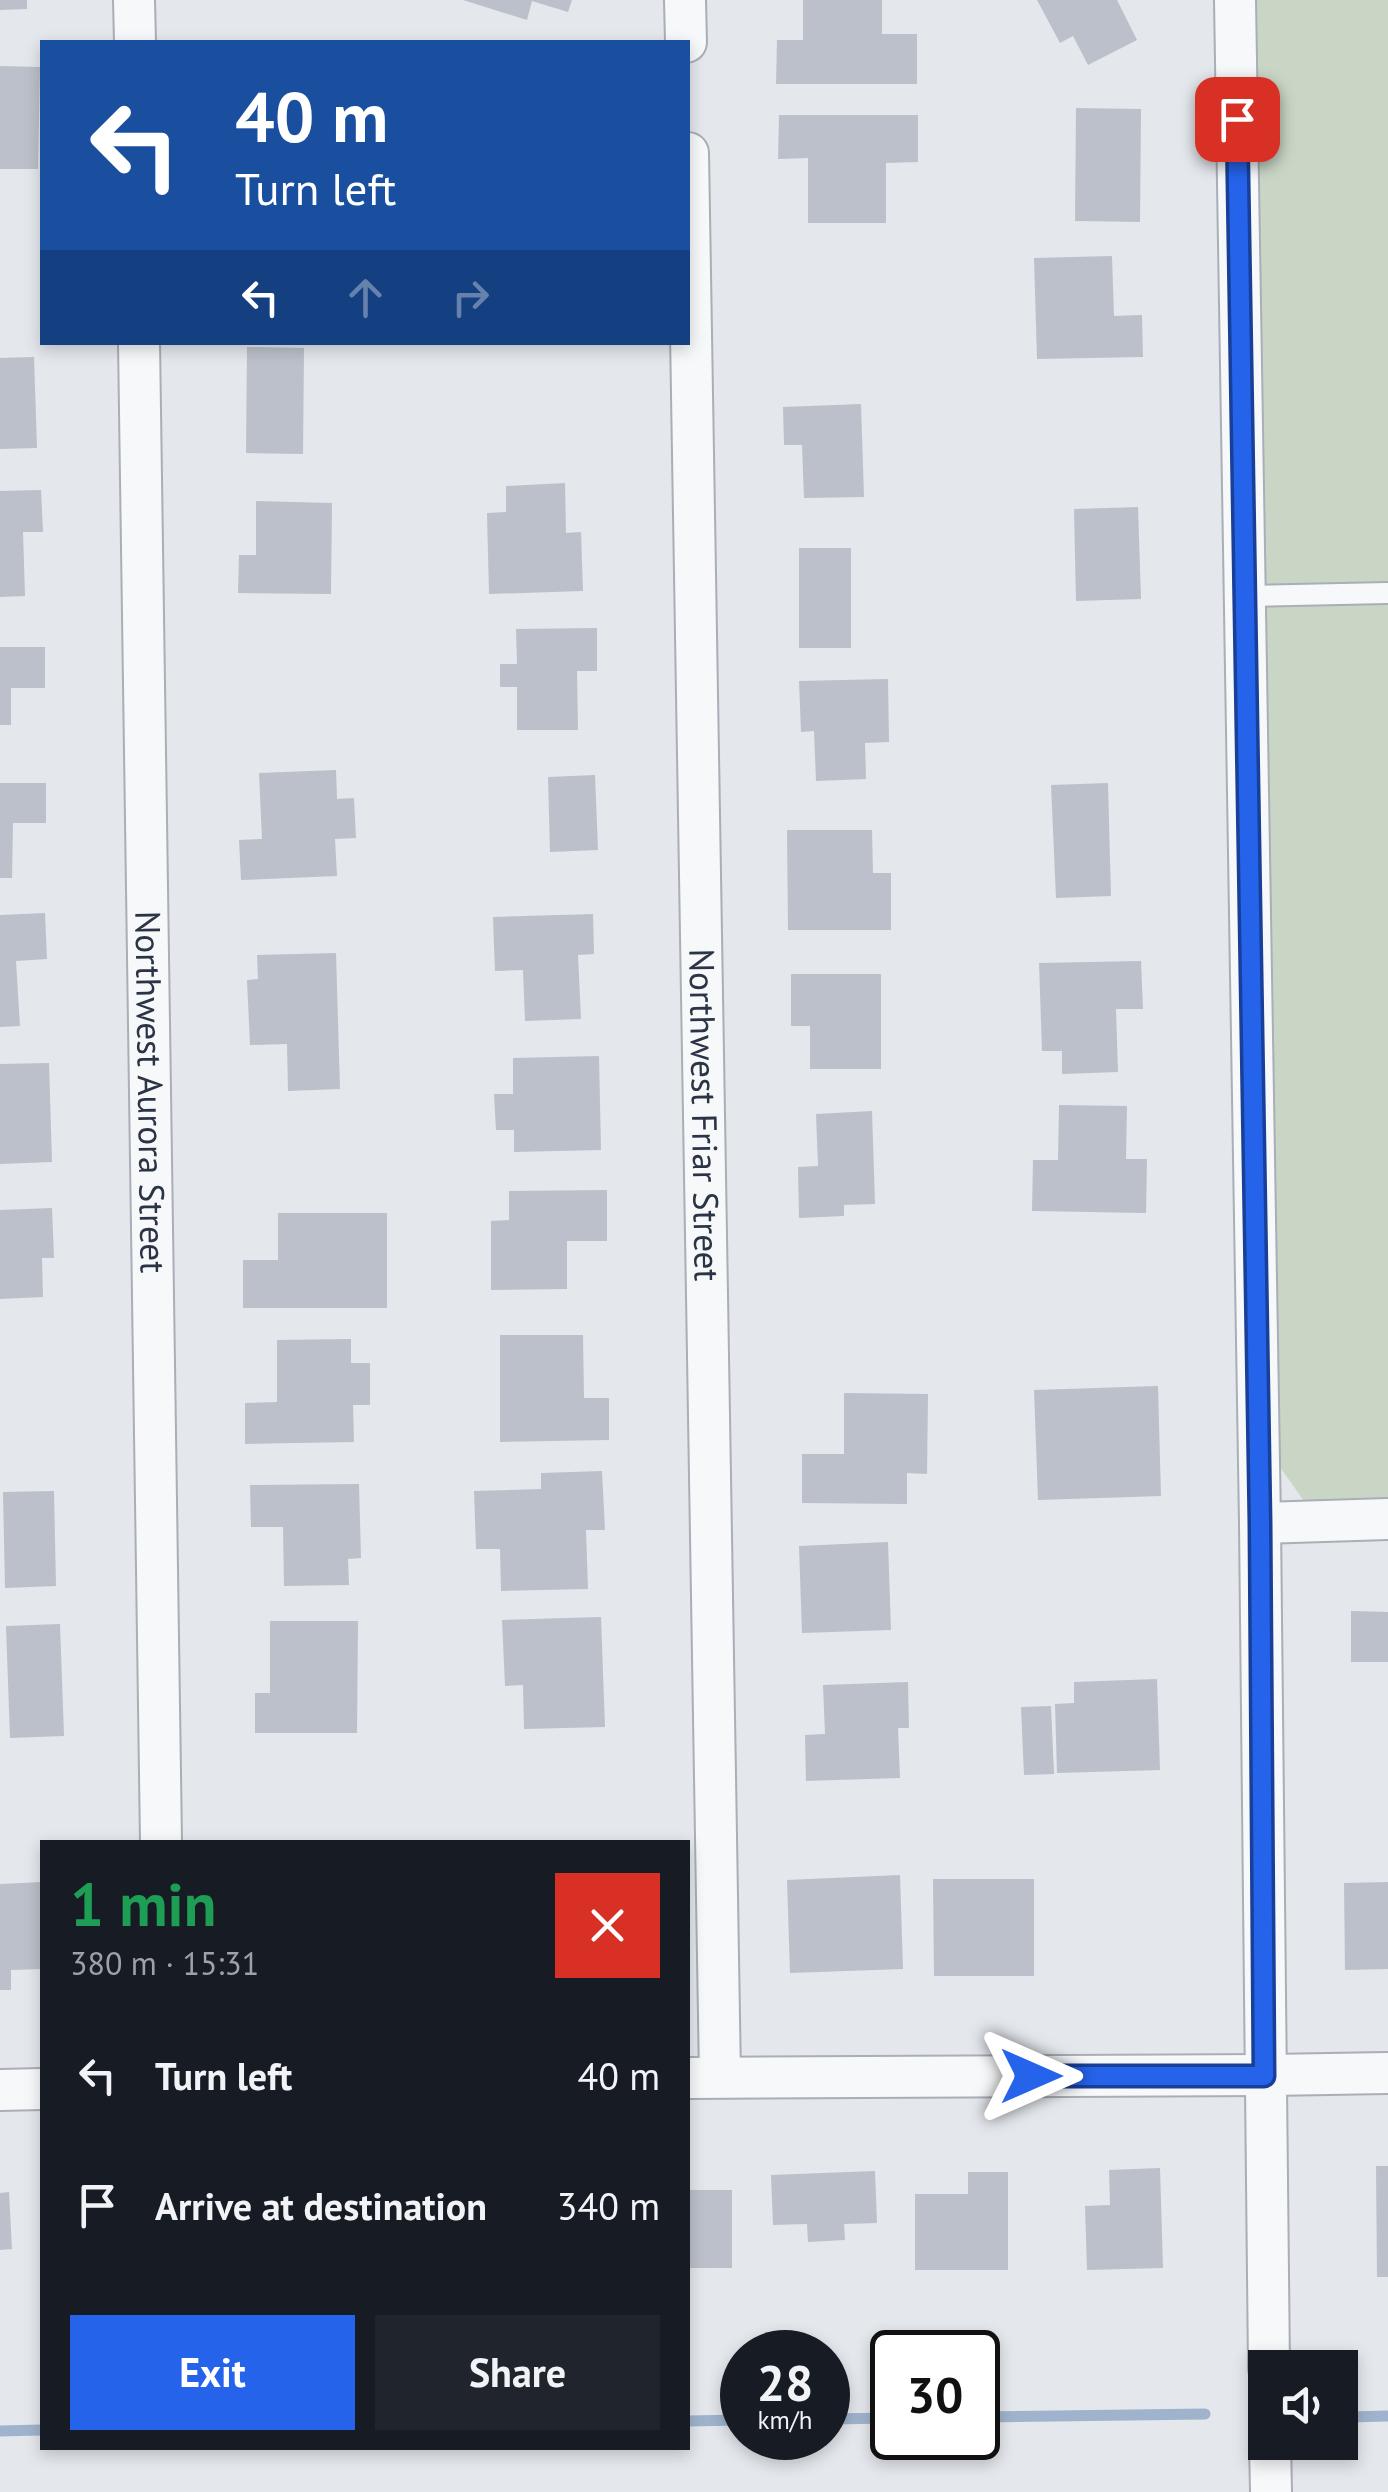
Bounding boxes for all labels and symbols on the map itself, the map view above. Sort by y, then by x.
pin [1195,77,1280,162]
street label: Northwest Aurora Street [125,910,177,1274]
street label: Northwest Friar Street [679,948,731,1282]
position arrow [979,2024,1083,2128]
speed limit sign: 30 [870,2330,1000,2460]

